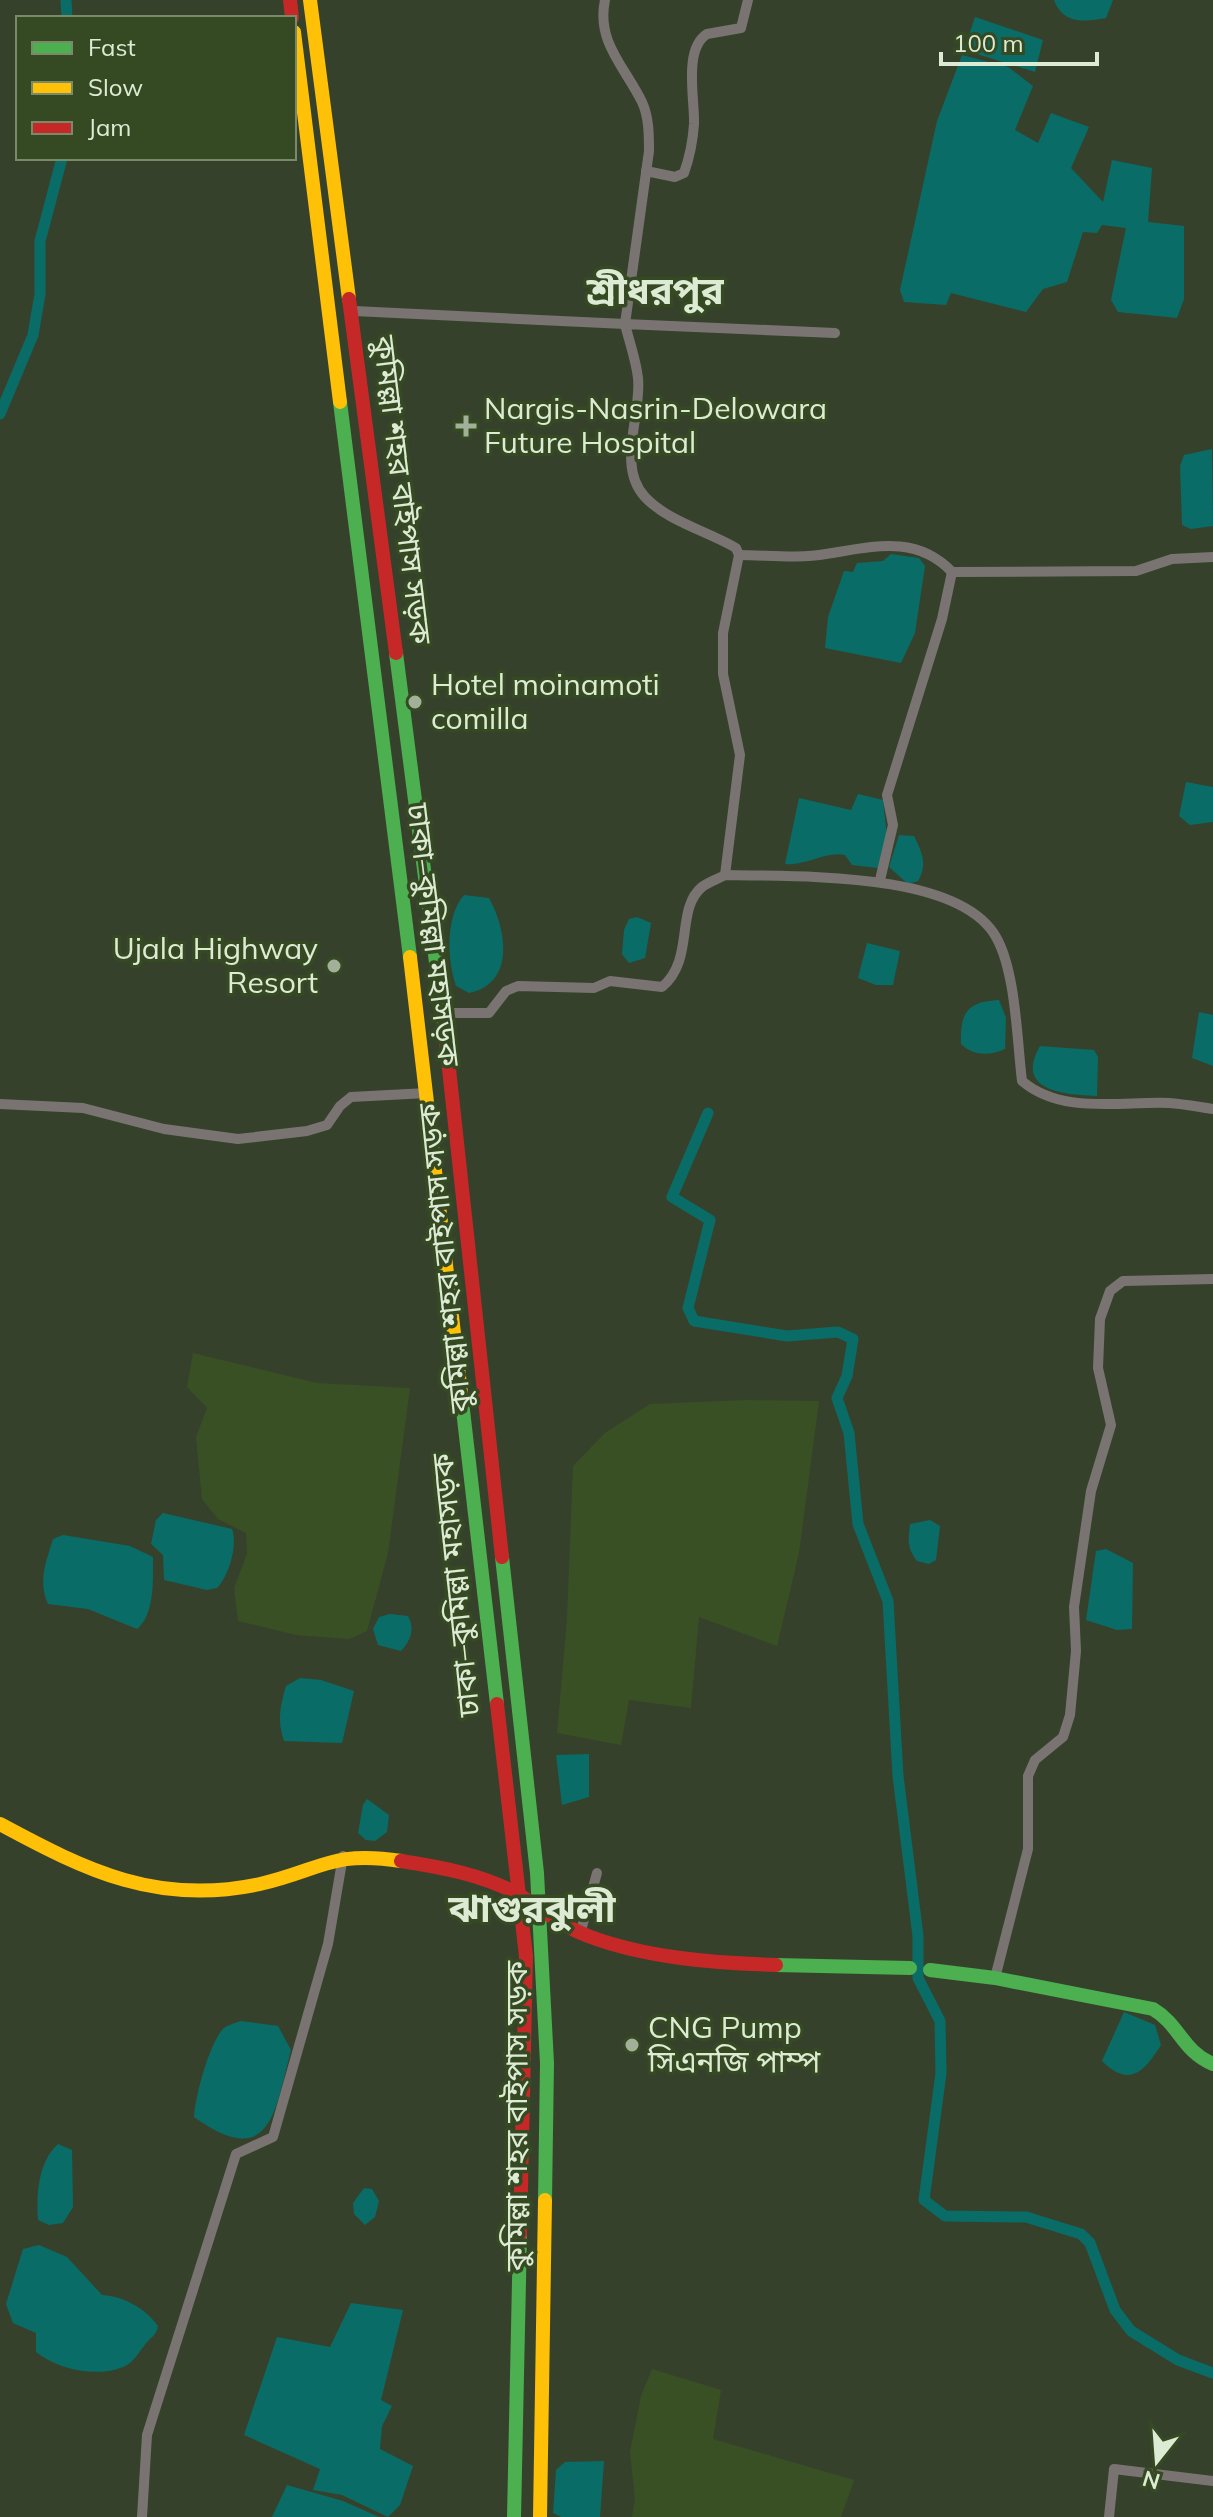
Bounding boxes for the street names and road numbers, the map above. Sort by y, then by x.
street label: কুমিল্লা শহর বাইপাস সড়ক [365,332,441,647]
street label: ঢাকা–কুমিল্লা মহাসড়ক [399,800,469,1069]
street label: কুমিল্লা শহর বাইপাস সড়ক [409,1101,479,1416]
street label: ঢাকা–কুমিল্লা মহাসড়ক [422,1451,488,1720]
street label: কুমিল্লা শহর বাইপাস সড়ক [497,1960,535,2272]

